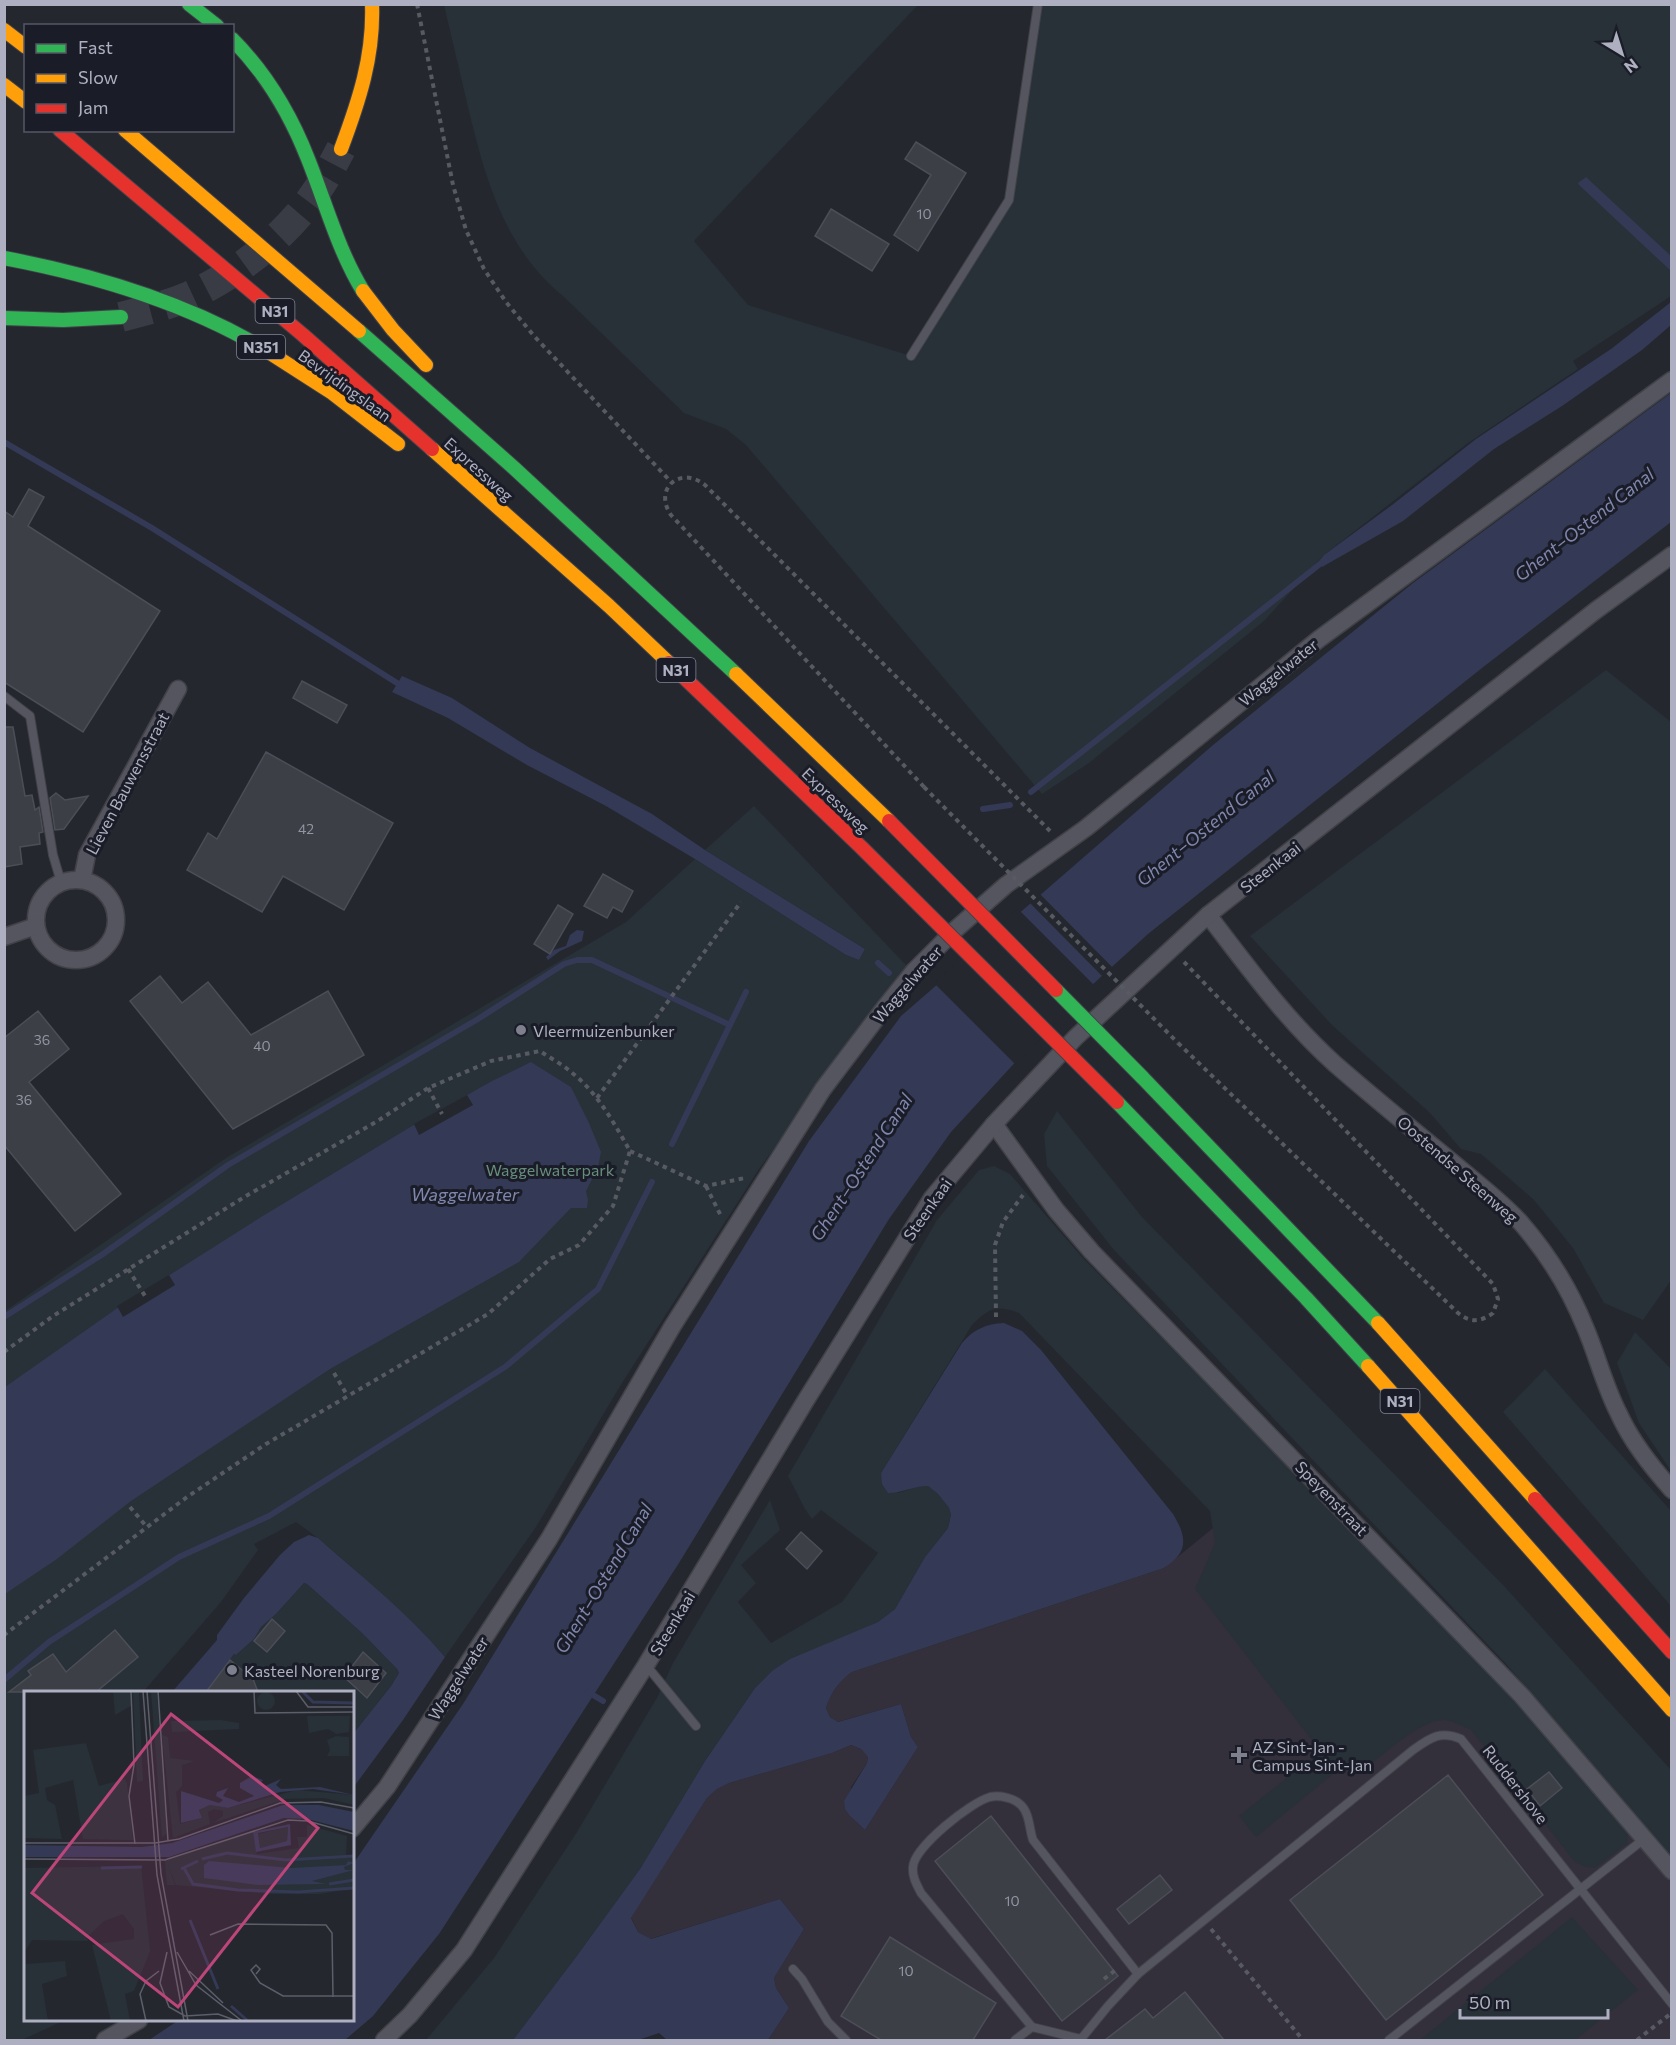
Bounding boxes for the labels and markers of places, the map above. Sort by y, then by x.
place label: Vleermuizenbunker [533,1021,675,1040]
marker: Vleermuizenbunker [514,1023,528,1037]
place label: Kasteel Norenburg [244,1661,380,1680]
marker: Kasteel Norenburg [225,1663,239,1677]
place label: AZ Sint-Jan - Campus Sint-Jan [1252,1737,1372,1774]
marker: AZ Sint-Jan - Campus Sint-Jan [1230,1746,1248,1764]

